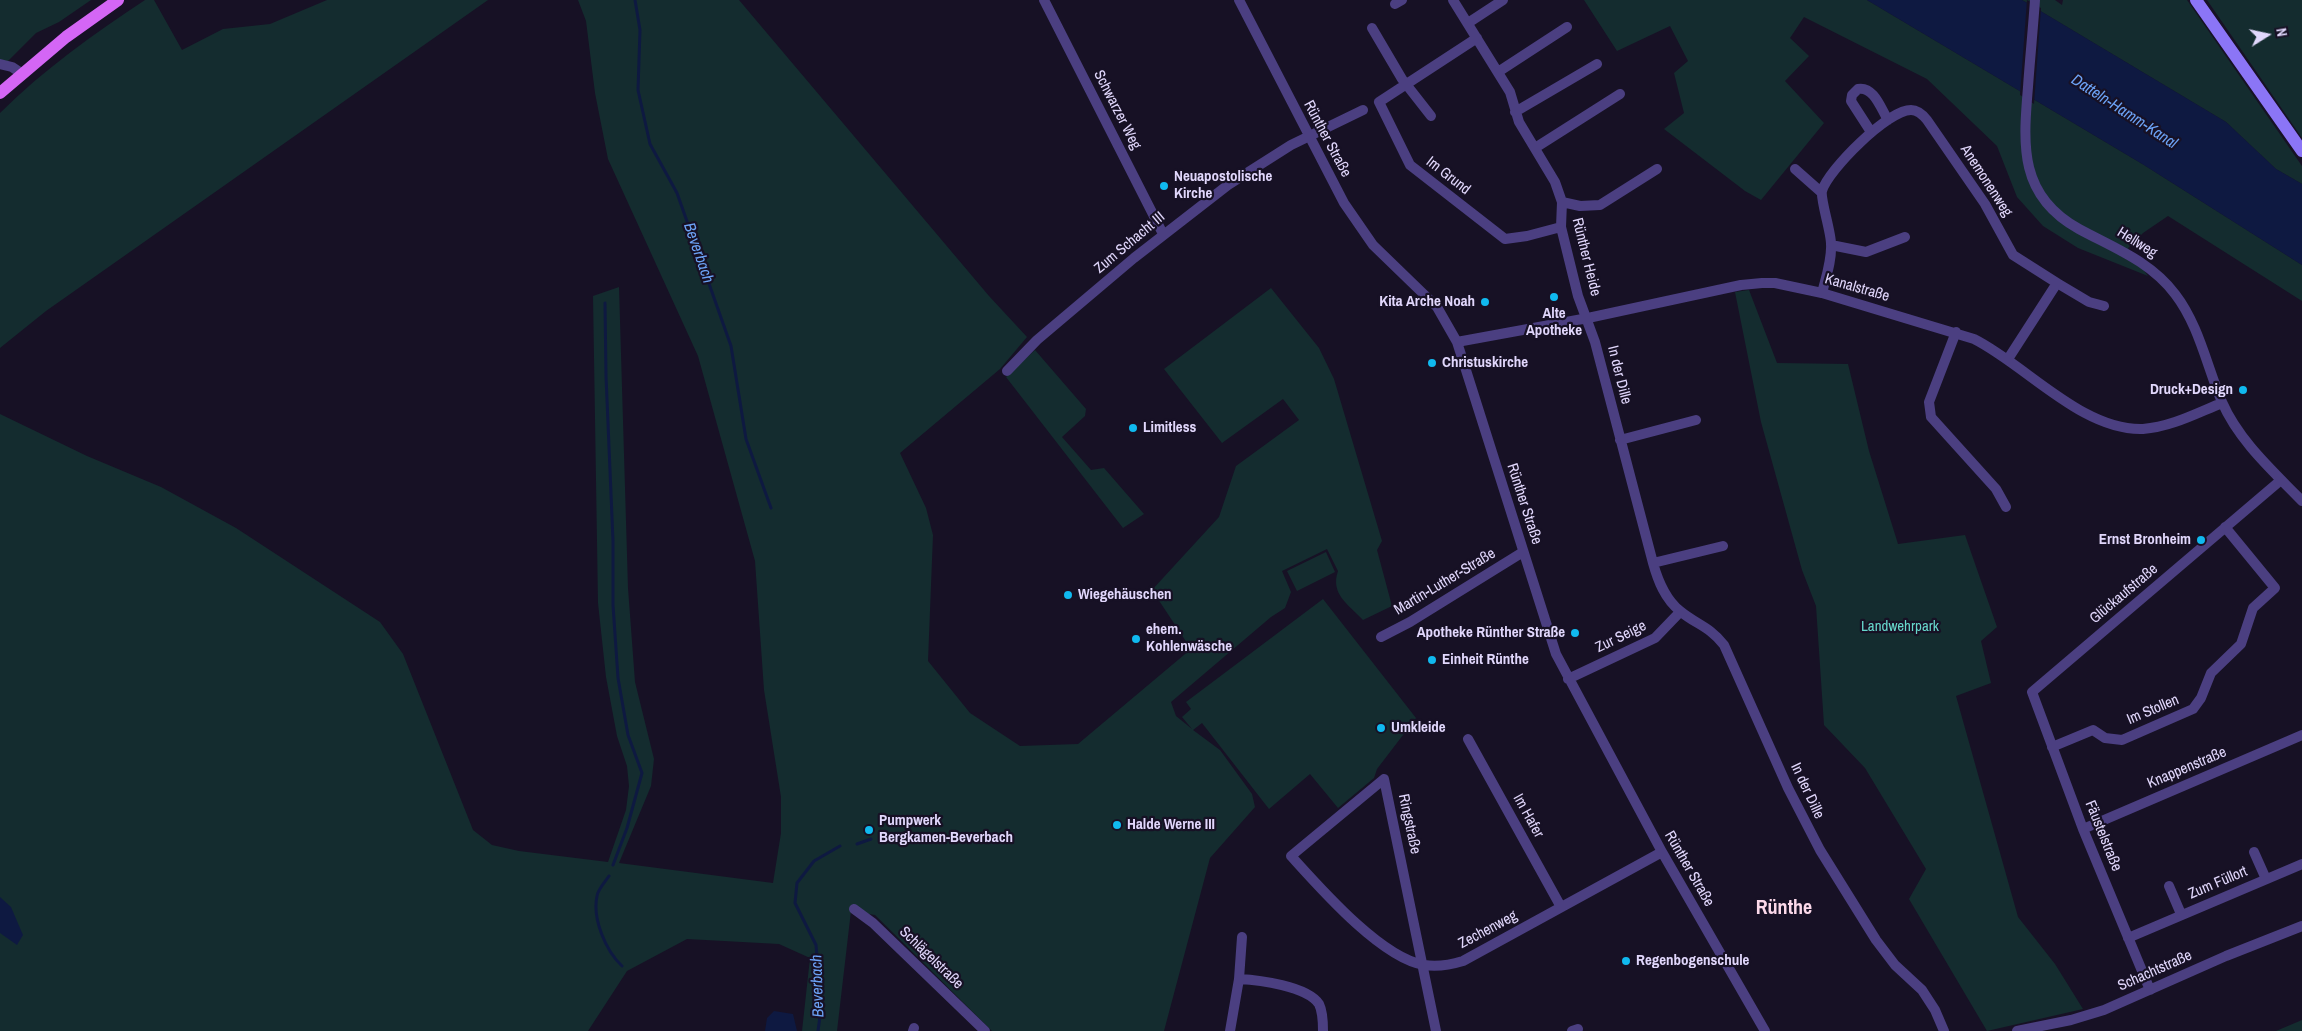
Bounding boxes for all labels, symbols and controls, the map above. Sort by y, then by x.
north arrow [2242,10,2292,60]
text: N [2272,27,2291,38]
street label: Schwarzer Weg [1089,67,1145,153]
water label: Datteln-Hamm-Kanal [2067,71,2181,153]
street label: Rünther Straße [1299,98,1355,180]
street label: Anemonenweg [1956,142,2016,220]
street label: Im Grund [1422,153,1474,199]
place label: Neuapostolische Kirche [1174,168,1272,203]
marker: Neuapostolische Kirche [1158,180,1170,192]
street label: Zum Schacht III [1091,208,1169,278]
street label: Rünther Heide [1568,216,1604,298]
water label: Beverbach [679,220,717,286]
street label: Hellweg [2114,224,2160,262]
street label: Kanalstraße [1823,270,1891,306]
marker: Alte Apotheke [1548,291,1560,303]
place label: Kita Arche Noah [1379,293,1475,311]
marker: Kita Arche Noah [1479,296,1491,308]
place label: Alte Apotheke [1526,305,1582,340]
street label: In der Dille [1603,344,1635,406]
place label: Christuskirche [1442,354,1528,372]
marker: Christuskirche [1426,357,1438,369]
place label: Druck+Design [2150,381,2233,399]
marker: Druck+Design [2237,384,2249,396]
place label: Limitless [1143,419,1196,437]
marker: Limitless [1127,422,1139,434]
street label: Rünther Straße [1502,461,1546,547]
place label: Ernst Bronheim [2099,531,2191,549]
marker: Ernst Bronheim [2195,534,2207,546]
street label: Martin-Luther-Straße [1391,545,1499,619]
street label: Glückaufstraße [2086,560,2162,628]
place label: Wiegehäuschen [1078,586,1172,604]
marker: Wiegehäuschen [1062,589,1074,601]
street label: Zur Seige [1593,617,1649,657]
park label: Landwehrpark [1861,618,1939,636]
place label: ehem. Kohlenwäsche [1146,621,1232,656]
place label: Apotheke Rünther Straße [1417,624,1565,642]
marker: Apotheke Rünther Straße [1569,627,1581,639]
marker: ehem. Kohlenwäsche [1130,633,1142,645]
place label: Einheit Rünthe [1442,651,1529,669]
marker: Einheit Rünthe [1426,654,1438,666]
street label: Im Stollen [2124,691,2182,729]
place label: Umkleide [1391,719,1446,737]
marker: Umkleide [1375,722,1387,734]
street label: Knappenstraße [2145,743,2229,793]
street label: In der Dille [1786,760,1828,822]
street label: Im Hafer [1509,791,1547,841]
street label: Ringstraße [1394,792,1424,856]
street label: Fäustelstraße [2081,798,2125,874]
place label: Pumpwerk Bergkamen-Beverbach [879,812,1013,847]
place label: Halde Werne III [1127,816,1215,834]
marker: Halde Werne III [1111,819,1123,831]
marker: Pumpwerk Bergkamen-Beverbach [863,824,875,836]
street label: Rünther Straße [1660,828,1718,910]
street label: Zum Füllort [2186,863,2250,903]
district label: Rünthe [1756,897,1812,921]
street label: Zechenweg [1456,907,1520,953]
street label: Schlägelstraße [895,923,967,993]
street label: Schachtstraße [2115,947,2195,995]
place label: Regenbogenschule [1636,952,1749,970]
water label: Beverbach [807,954,829,1018]
marker: Regenbogenschule [1620,955,1632,967]

